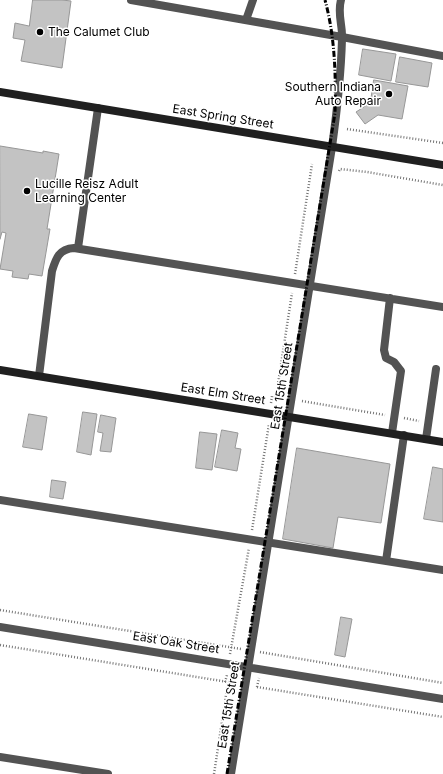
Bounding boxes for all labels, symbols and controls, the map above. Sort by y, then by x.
place label: The Calumet Club [48,25,150,39]
marker: The Calumet Club [35,27,45,37]
place label: Southern Indiana Auto Repair [285,80,381,108]
marker: Southern Indiana Auto Repair [384,89,394,99]
street label: East Spring Street [172,102,274,132]
place label: Lucille Reisz Adult Learning Center [35,177,138,205]
marker: Lucille Reisz Adult Learning Center [22,186,32,196]
street label: East 15th Street [268,341,296,431]
street label: East Elm Street [180,380,266,408]
street label: East Oak Street [132,629,220,657]
street label: East 15th Street [215,660,243,750]

